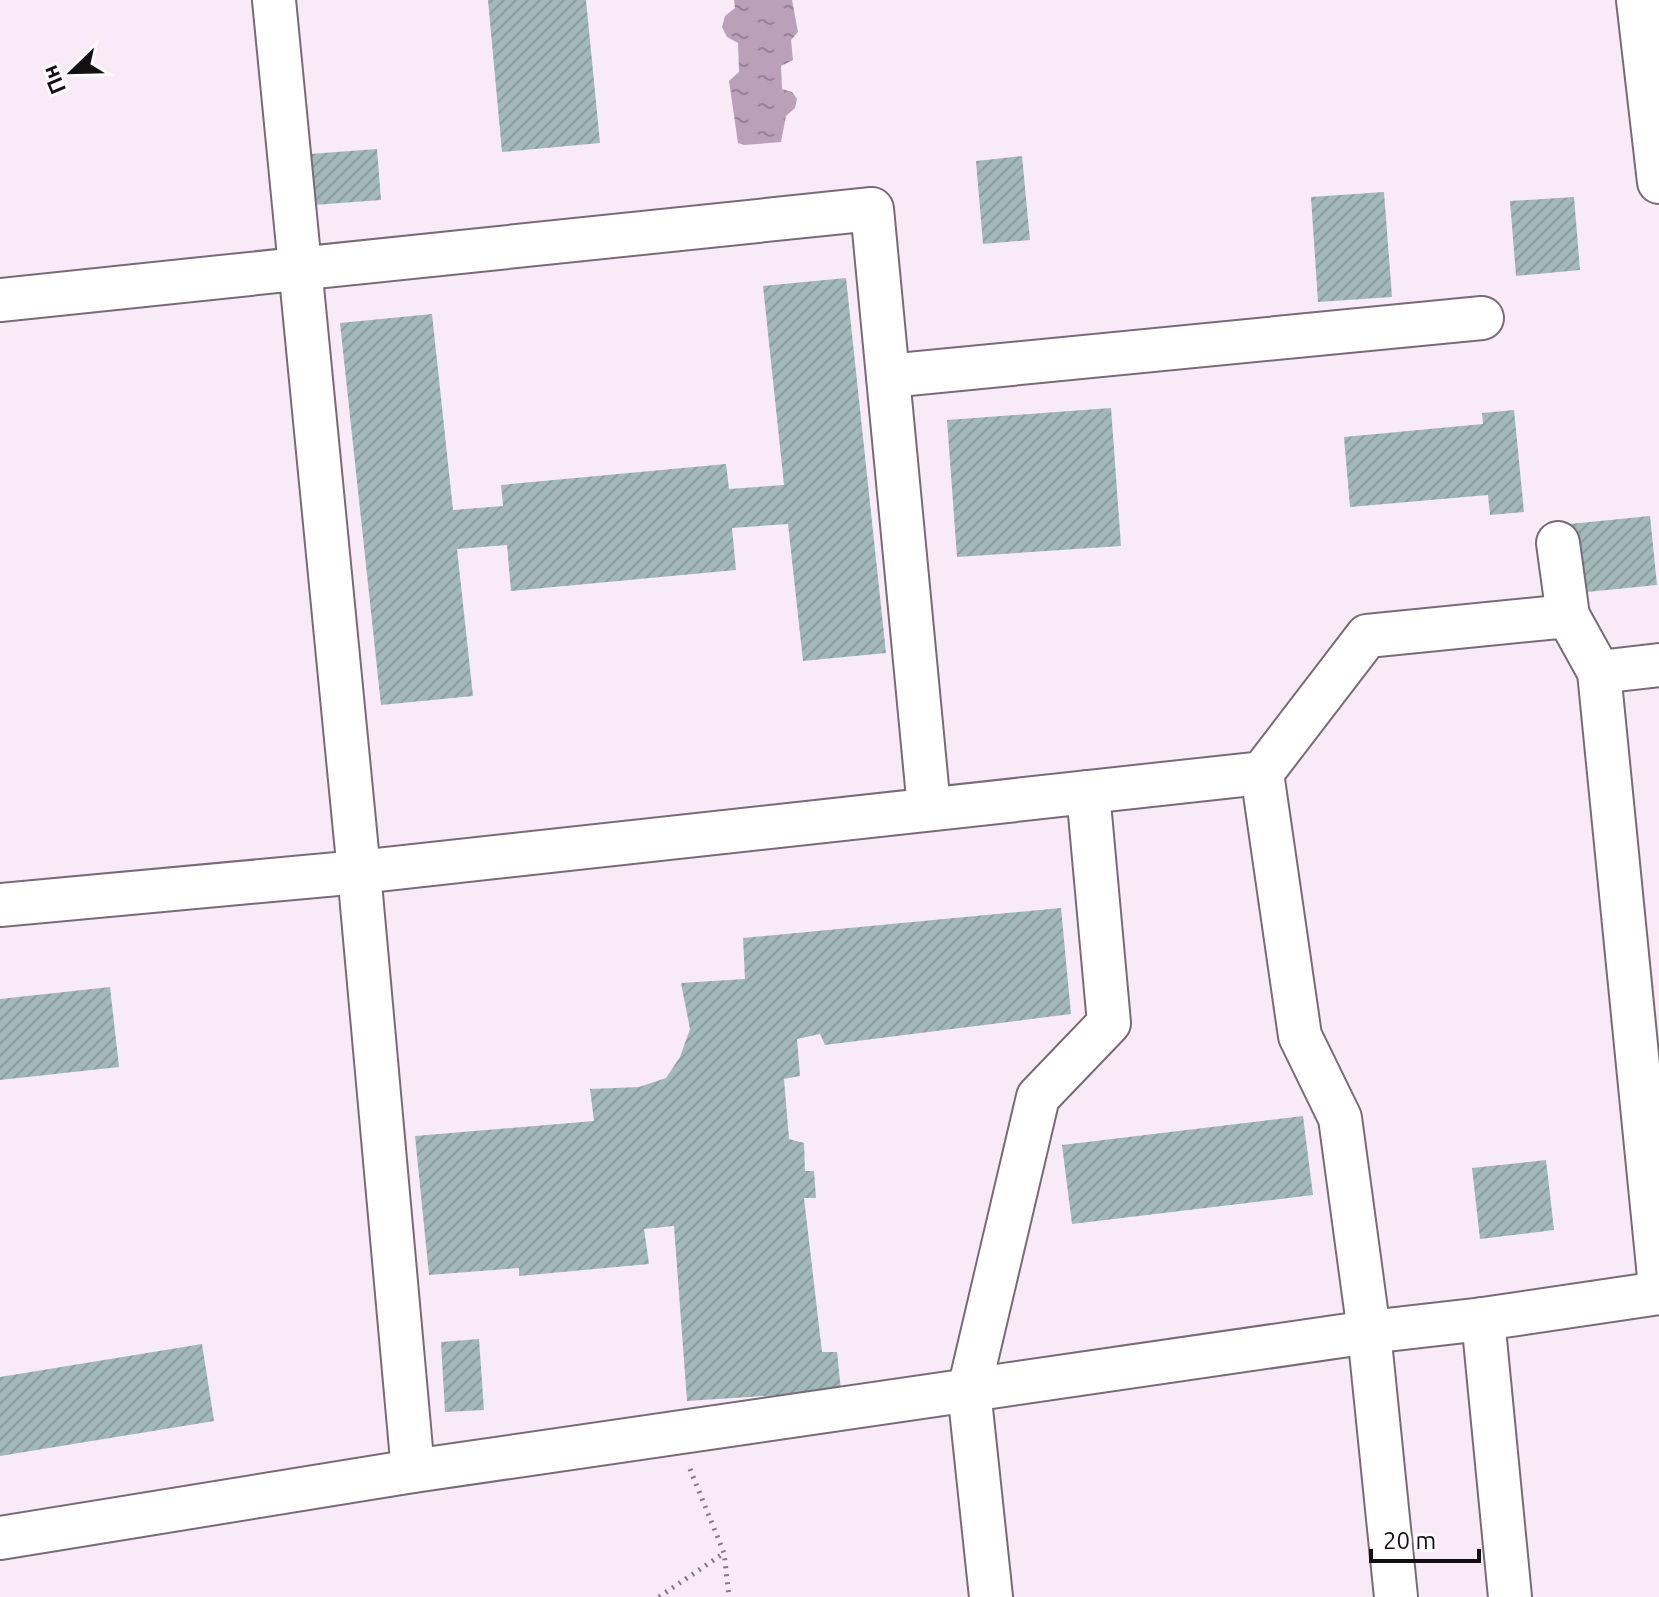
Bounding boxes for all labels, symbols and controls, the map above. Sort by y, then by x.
north arrow [32,32,112,112]
text: Пн [36,62,70,98]
scale bar [1371,1513,1479,1563]
text: 20 m [1383,1527,1436,1554]

